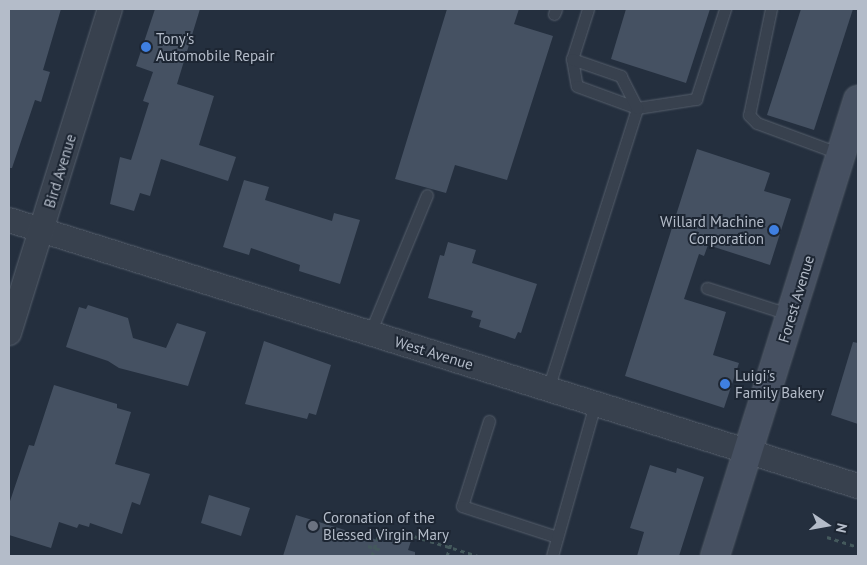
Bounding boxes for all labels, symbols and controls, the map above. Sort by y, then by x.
place label: Tony's Automobile Repair [156,29,275,64]
marker: Tony's Automobile Repair [140,41,152,53]
street label: Bird Avenue [40,132,80,210]
place label: Willard Machine Corporation [660,212,764,247]
marker: Willard Machine Corporation [768,224,780,236]
street label: Forest Avenue [774,253,818,345]
street label: West Avenue [392,332,476,374]
place label: Luigi's Family Bakery [735,366,825,401]
marker: Luigi's Family Bakery [719,378,731,390]
north arrow [802,500,852,550]
place label: Coronation of the Blessed Virgin Mary [323,508,449,543]
marker: Coronation of the Blessed Virgin Mary [307,520,319,532]
text: N [832,522,851,534]

